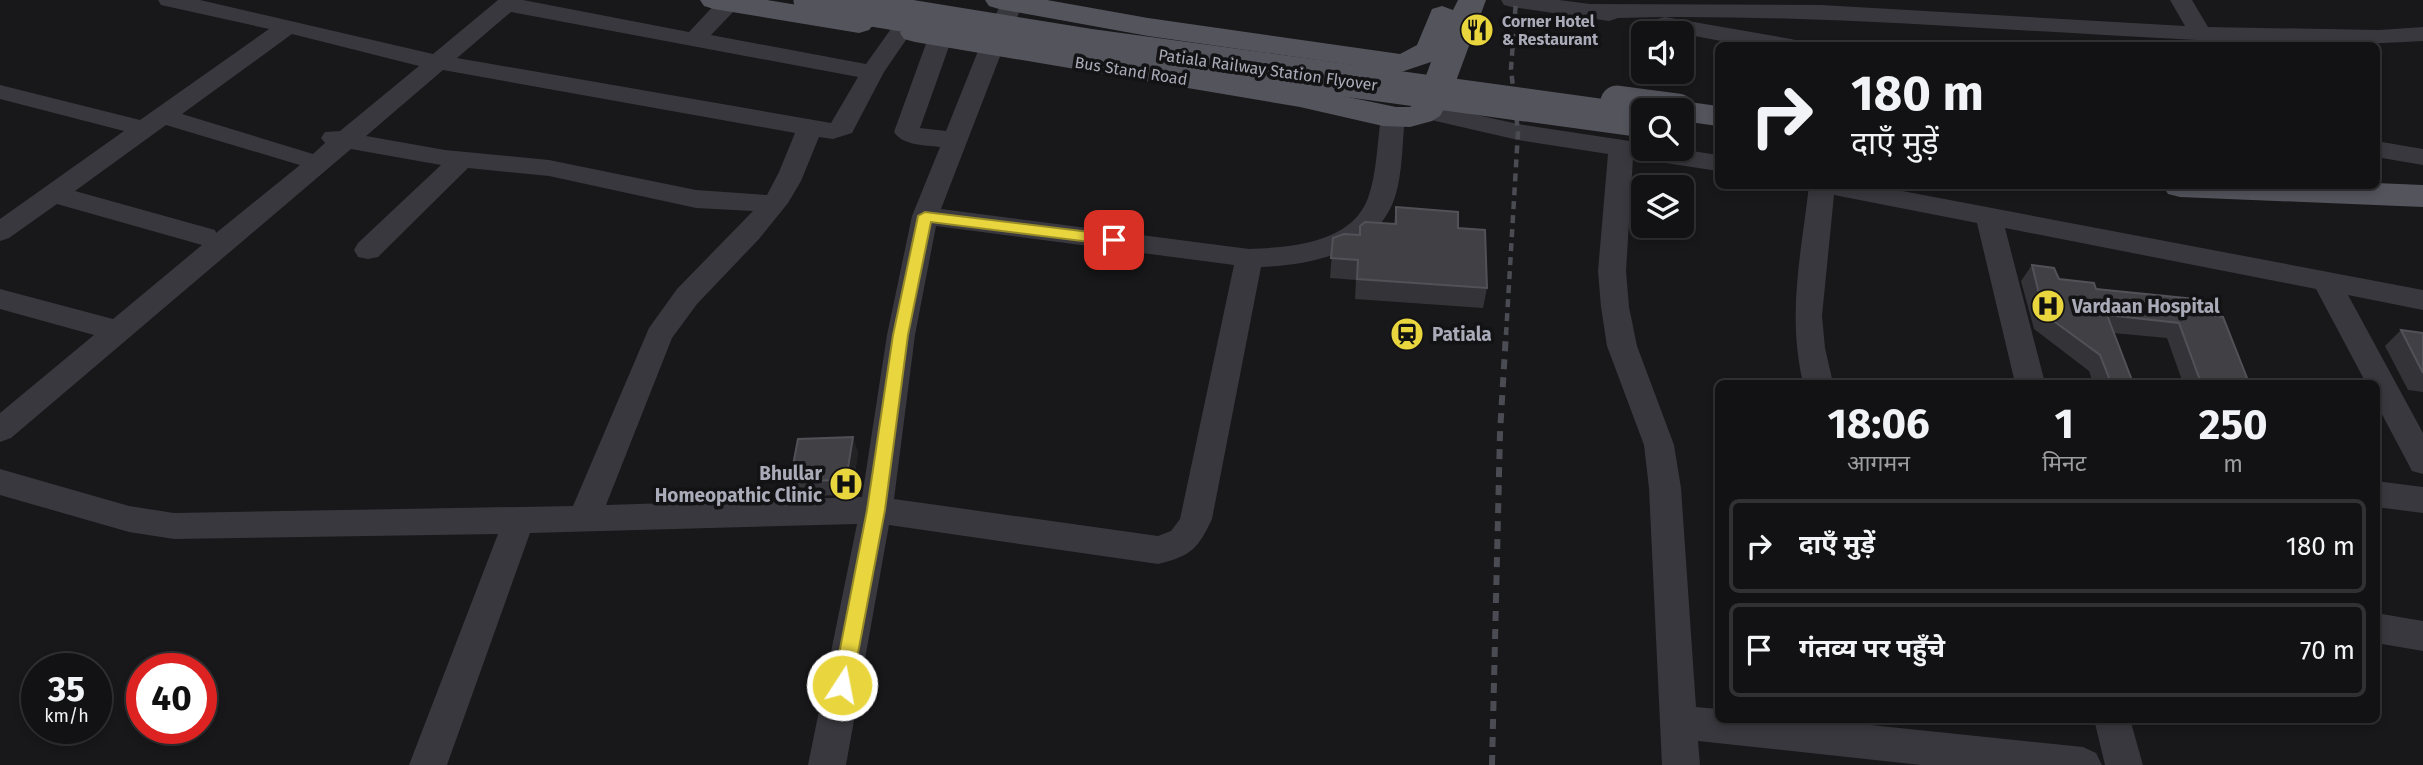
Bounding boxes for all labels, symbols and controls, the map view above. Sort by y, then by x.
restaurant icon: Corner Hotel & Restaurant [1458,11,1496,49]
place label: Corner Hotel & Restaurant [1502,12,1599,49]
map controls [1631,21,1694,238]
button: sound [1631,21,1694,84]
street label: Patiala Railway Station Flyover [1157,45,1380,95]
street label: Bus Stand Road [1073,53,1189,89]
text: 180 m [1851,64,1984,123]
icon: right [1736,70,1827,161]
button: search [1631,98,1694,161]
text: दाएँ मुड़ें [1851,124,1939,162]
button: layers [1631,175,1694,238]
pin [1084,210,1144,270]
icon: arrive [1095,221,1133,259]
hospital icon: Vardaan Hospital [2029,287,2067,325]
place label: Vardaan Hospital [2071,295,2220,318]
station icon: Patiala [1388,315,1426,353]
place label: Patiala [1432,323,1492,346]
text: 18:06 [1827,399,1930,449]
text: 1 [2054,399,2074,449]
text: 250 [2199,400,2268,450]
text: आगमन [1847,449,1910,477]
text: मिनट [2042,449,2086,477]
text: m [2223,450,2243,478]
place label: Bhullar Homeopathic Clinic [655,462,822,507]
hospital icon: Bhullar Homeopathic Clinic [827,465,865,503]
icon: right [1740,527,1778,565]
text: दाएँ मुड़ें [1799,529,1875,560]
text: 180 m [2286,531,2355,562]
icon: arrive [1740,631,1778,669]
text: गंतव्य पर पहुँचे [1799,633,1945,664]
text: 70 m [2300,635,2355,666]
position arrow [805,648,879,722]
speed limit sign: 40 [126,653,217,744]
text: 35 [48,668,85,710]
text: km/h [44,705,89,727]

